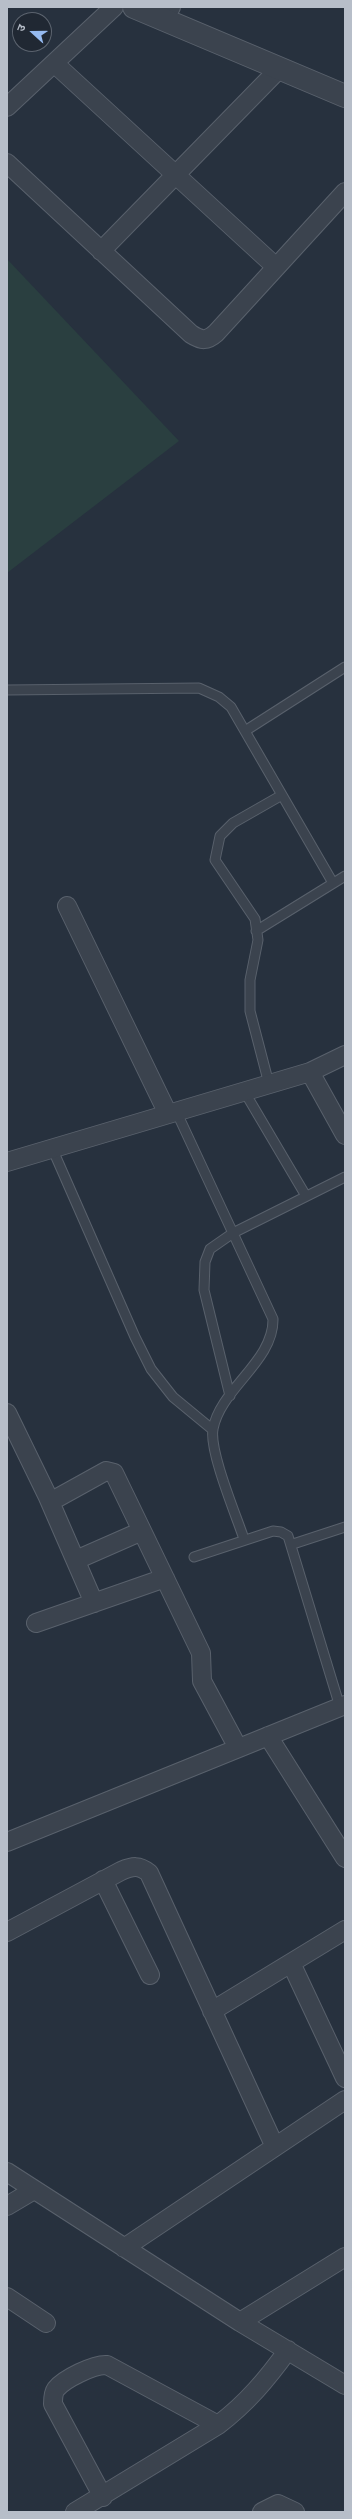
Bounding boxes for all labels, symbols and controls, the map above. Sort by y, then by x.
north arrow [12,12,52,52]
text: उ [14,23,28,33]

